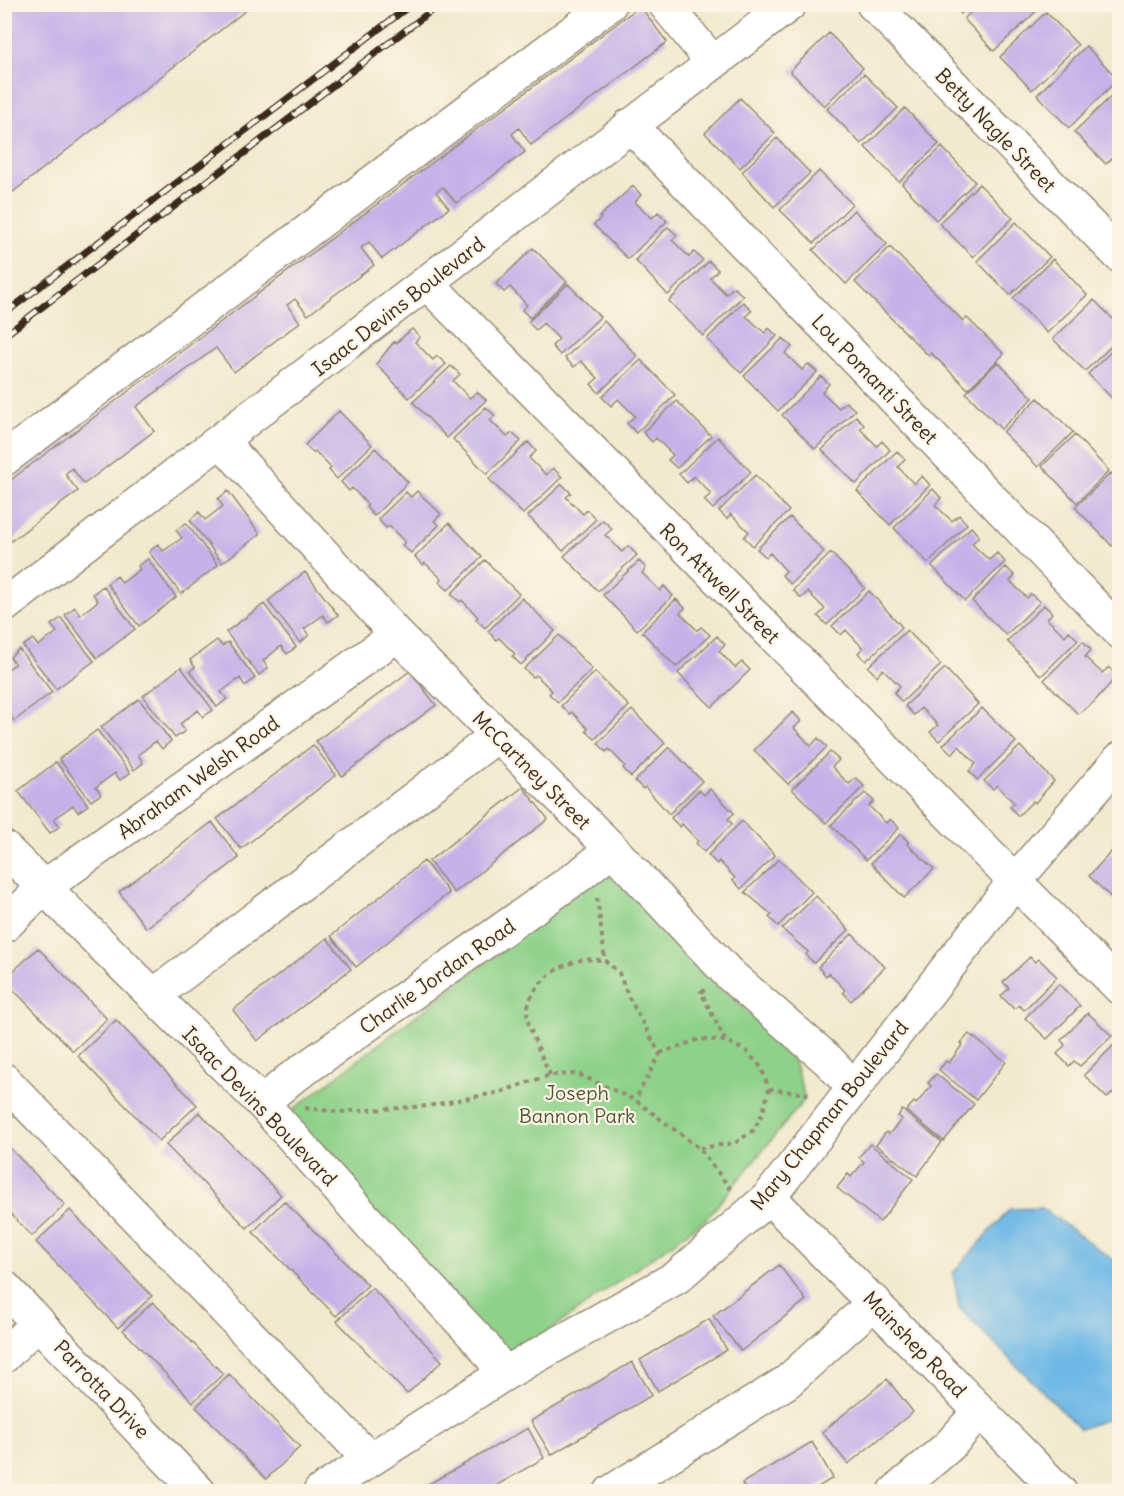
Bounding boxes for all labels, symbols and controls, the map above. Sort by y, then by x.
street label: Betty Nagle Street [930,63,1062,198]
street label: Isaac Devins Boulevard [307,231,489,381]
street label: Lou Pomanti Street [807,309,944,449]
street label: Ron Attwell Street [655,518,786,649]
street label: McCartney Street [468,706,597,835]
street label: Abraham Welsh Road [112,710,284,844]
street label: Charlie Jordan Road [354,913,520,1039]
street label: Mary Chapman Boulevard [745,1015,913,1215]
street label: Isaac Devins Boulevard [177,1021,343,1191]
park label: Joseph Bannon Park [519,1080,635,1128]
street label: Mainshep Road [858,1286,972,1403]
street label: Parrotta Drive [49,1335,155,1443]

